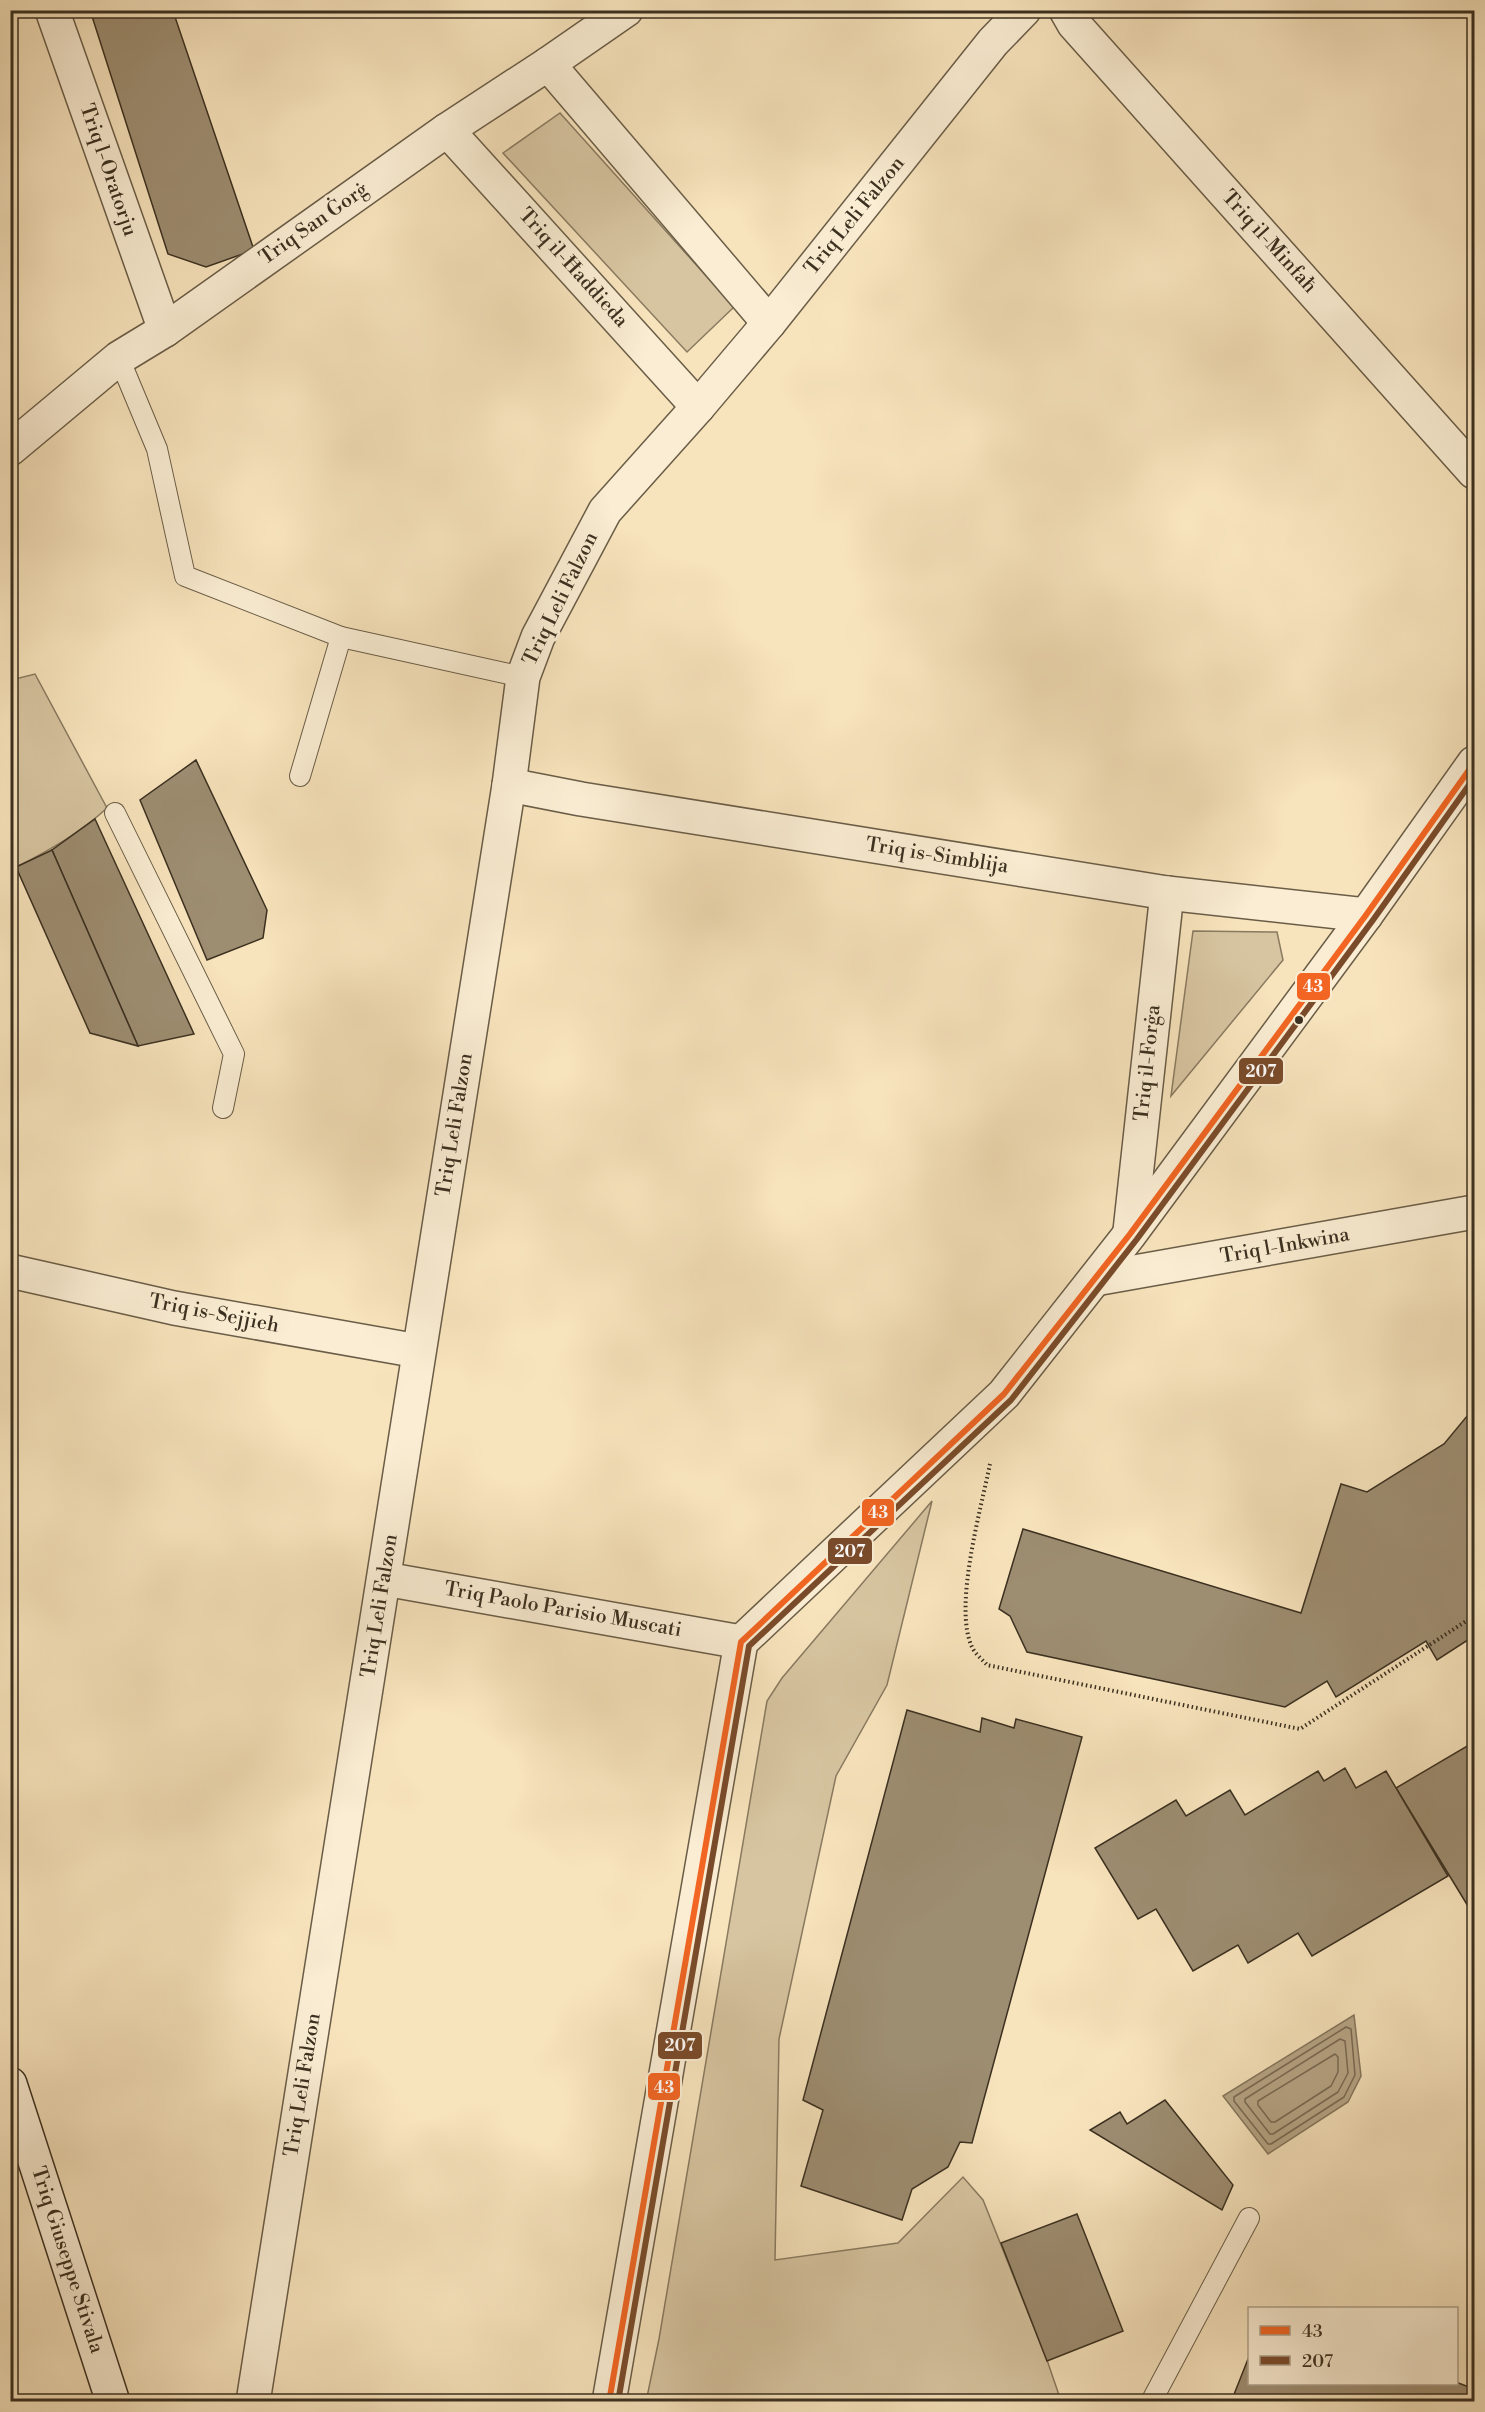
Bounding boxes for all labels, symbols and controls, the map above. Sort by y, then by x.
street label: Triq l-Oratorju [74,101,143,240]
street label: Triq Leli Falzon [800,152,910,280]
street label: Triq San Ġorġ [254,176,374,271]
street label: Triq il-Minfaħ [1216,185,1322,299]
street label: Triq il-Ħaddieda [513,203,634,333]
street label: Triq Leli Falzon [518,528,604,670]
street label: Triq is-Simblija [864,832,1011,880]
line badge: 43 [1296,972,1331,1001]
text: 43 [1303,977,1324,997]
street label: Triq il-Forġa [1129,1003,1167,1122]
unlabelled marker [1293,1014,1305,1026]
street label: Triq Leli Falzon [431,1051,479,1199]
line badge: 207 [1238,1057,1284,1085]
text: 207 [1246,1062,1277,1082]
street label: Triq l-Inkwina [1218,1222,1352,1270]
street label: Triq is-Sejjieh [147,1289,281,1339]
line badge: 43 [861,1498,895,1527]
text: 43 [868,1503,889,1523]
street label: Triq Leli Falzon [356,1532,404,1680]
line badge: 207 [827,1537,873,1565]
text: 207 [835,1542,866,1562]
street label: Triq Paolo Parisio Muscati [442,1577,684,1643]
street label: Triq Leli Falzon [279,2011,327,2159]
line badge: 207 [657,2031,703,2060]
text: 207 [665,2036,696,2056]
line badge: 43 [647,2072,681,2101]
text: 43 [654,2078,675,2098]
street label: Triq Giuseppe Stivala [25,2164,109,2357]
legend [1248,2307,1458,2385]
text: 43 [1302,2320,1323,2343]
text: 207 [1302,2350,1333,2373]

